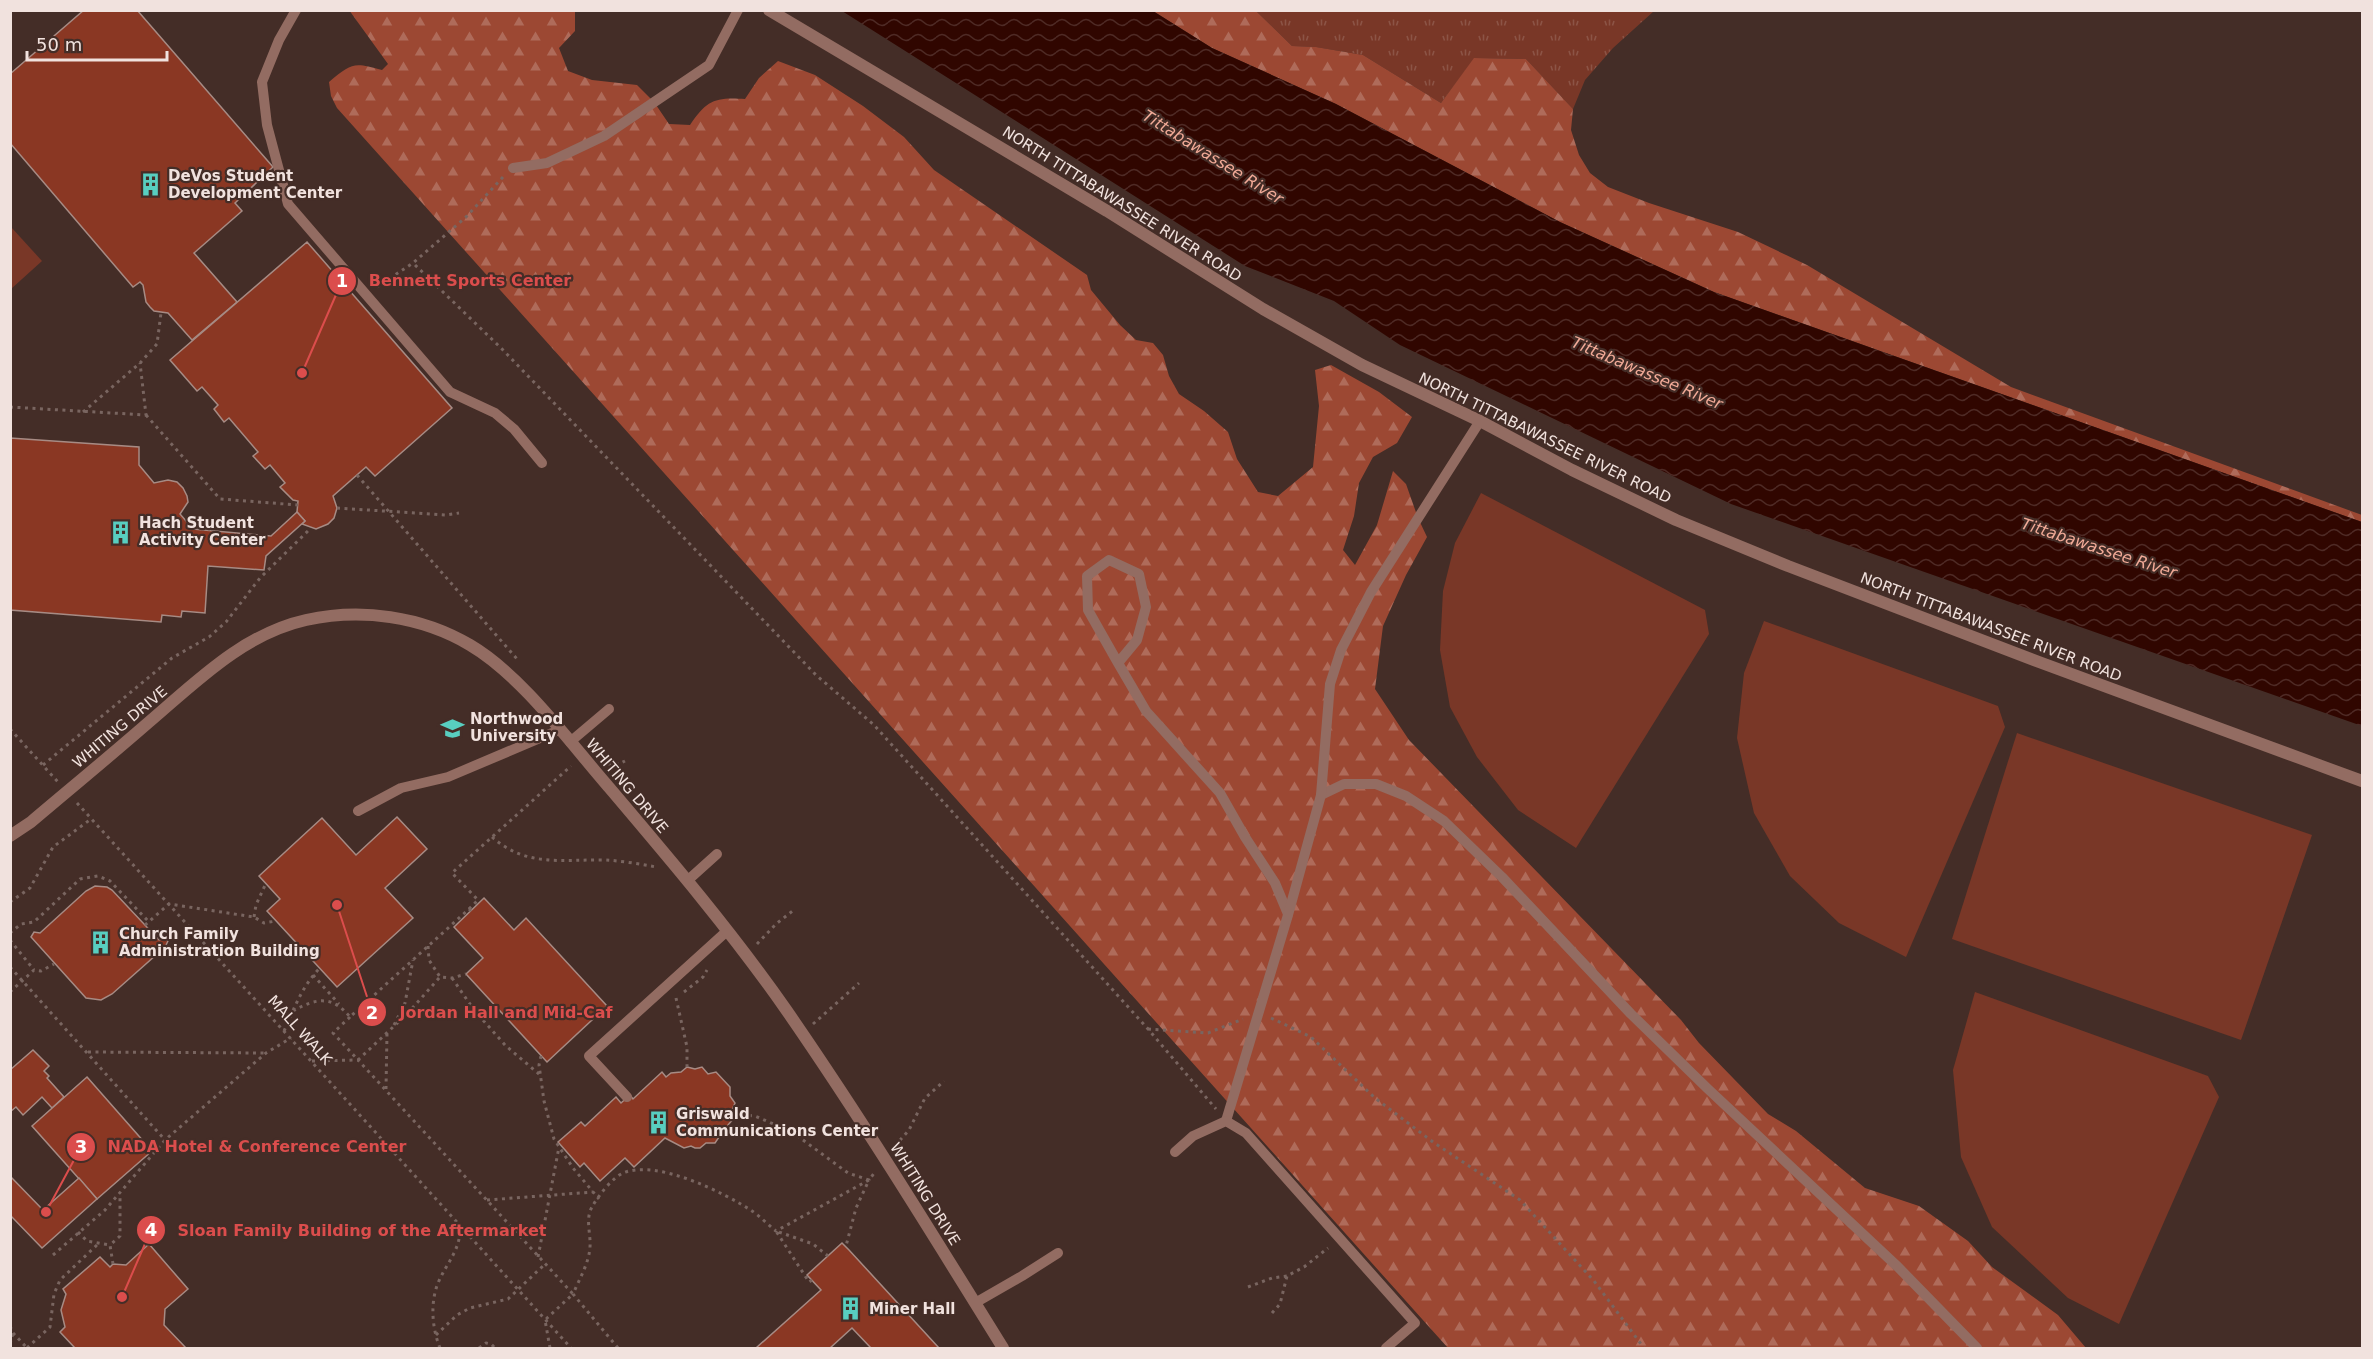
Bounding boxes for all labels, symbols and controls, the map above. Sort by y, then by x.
scale bar [27,24,166,62]
text: 50 m [36,34,82,55]
water label: Tittabawassee River [1139,106,1288,209]
street label: NORTH TITTABAWASSEE RIVER ROAD [999,123,1245,285]
place label: DeVos Student Development Center [168,167,343,202]
building icon: DeVos Student Development Center [137,172,163,198]
callout: Bennett Sports Center [327,264,583,298]
text: 1 [336,270,348,291]
text: Bennett Sports Center [369,271,571,290]
water label: Tittabawassee River [1569,333,1727,414]
street label: NORTH TITTABAWASSEE RIVER ROAD [1416,369,1674,507]
place label: Hach Student Activity Center [139,514,266,549]
water label: Tittabawassee River [2019,514,2180,583]
building icon: Hach Student Activity Center [108,519,134,545]
street label: NORTH TITTABAWASSEE RIVER ROAD [1858,569,2124,685]
street label: WHITING DRIVE [69,682,171,772]
place label: Northwood University [470,710,563,745]
school or university icon: Northwood University [439,715,465,741]
street label: WHITING DRIVE [582,735,672,837]
place label: Church Family Administration Building [119,925,320,960]
building icon: Church Family Administration Building [88,930,114,956]
street label: MALL WALK [264,992,337,1069]
callout: Jordan Hall and Mid-Caf [357,995,624,1029]
text: 2 [366,1002,378,1023]
text: Jordan Hall and Mid-Caf [399,1003,614,1022]
place label: Griswald Communications Center [676,1105,879,1140]
building icon: Griswald Communications Center [645,1110,671,1136]
callout: NADA Hotel & Conference Center [66,1130,419,1164]
text: 3 [75,1136,87,1157]
text: NADA Hotel & Conference Center [108,1137,407,1156]
street label: WHITING DRIVE [886,1139,964,1249]
callout: Sloan Family Building of the Aftermarket [136,1213,559,1247]
text: 4 [145,1219,157,1240]
text: Sloan Family Building of the Aftermarket [178,1221,547,1240]
building icon: Miner Hall [838,1296,864,1322]
place label: Miner Hall [869,1300,956,1318]

